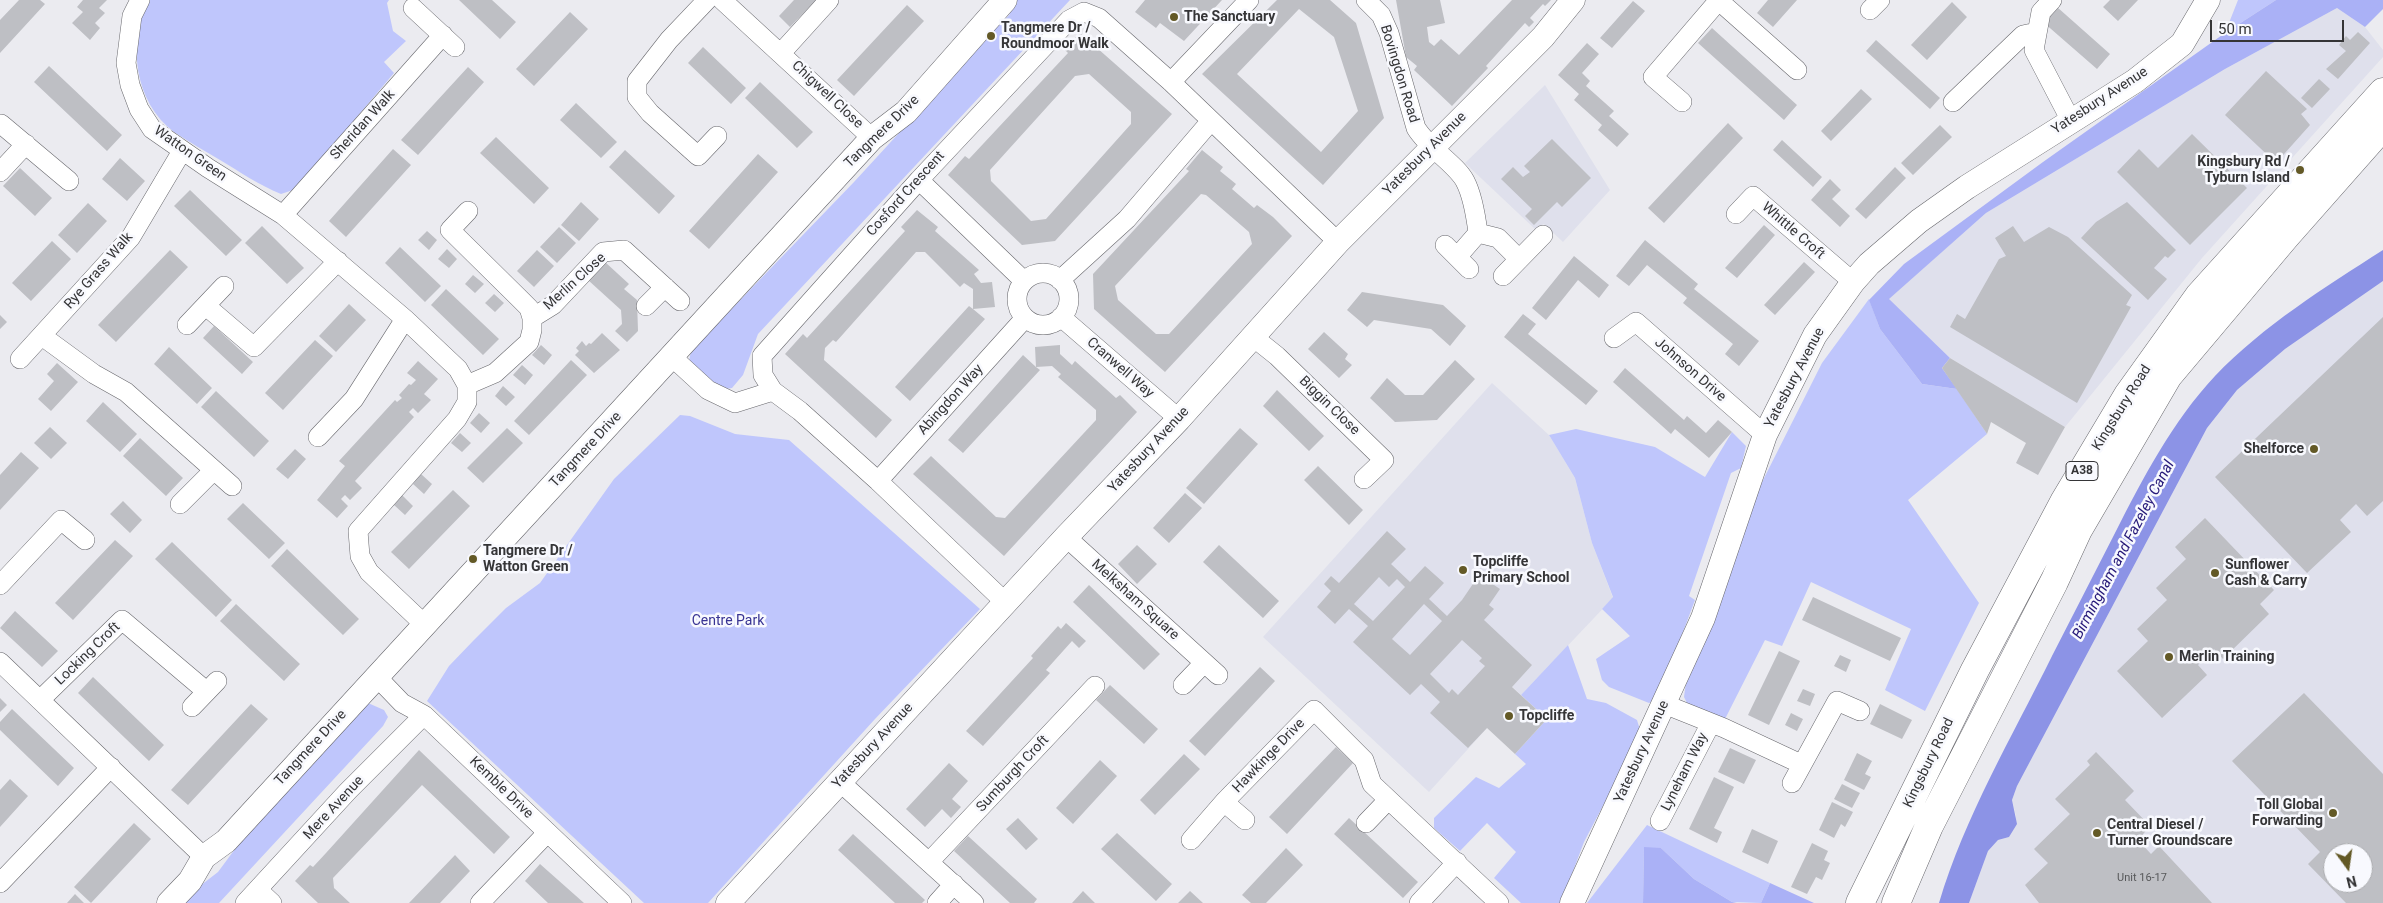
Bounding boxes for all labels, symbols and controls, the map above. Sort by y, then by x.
place label: The Sanctuary [1184,9,1275,25]
scale bar [2213,10,2347,42]
marker: The Sanctuary [1168,11,1180,23]
place label: Tangmere Dr / Roundmoor Walk [1001,20,1109,52]
text: 50 m [2218,20,2252,38]
street label: Bovingdon Road [1376,23,1422,125]
marker: Tangmere Dr / Roundmoor Walk [985,30,997,42]
street label: Chigwell Close [788,58,866,132]
street label: Yatesbury Avenue [2049,64,2151,138]
street label: Sheridan Walk [327,86,399,164]
street label: Tangmere Drive [841,92,923,172]
street label: Yatesbury Avenue [1380,109,1470,199]
street label: Watton Green [150,123,230,185]
street label: Cosford Crescent [863,148,949,240]
place label: Kingsbury Rd / Tyburn Island [2197,154,2290,186]
marker: Kingsbury Rd / Tyburn Island [2294,164,2306,176]
street label: Whittle Croft [1758,199,1828,263]
street label: Rye Grass Walk [61,229,137,313]
street label: Merlin Close [541,250,609,314]
street label: Yatesbury Avenue [1762,325,1828,431]
street label: Cranwell Way [1083,334,1157,402]
street label: Johnson Drive [1651,334,1729,406]
street label: Abingdon Way [915,361,987,439]
street label: Kingsbury Road [2089,362,2155,454]
street label: Biggin Close [1295,373,1363,439]
street label: Yatesbury Avenue [1105,404,1193,496]
street label: Tangmere Drive [547,409,625,491]
place label: Shelforce [2244,441,2304,457]
marker: Shelforce [2308,443,2320,455]
water label: Birmingham and Fazeley Canal [2069,458,2179,642]
road number: A38 [2066,462,2098,481]
place label: Tangmere Dr / Watton Green [483,543,573,576]
marker: Tangmere Dr / Watton Green [467,553,479,565]
place label: Topcliffe Primary School [1473,554,1570,586]
street label: Melksham Square [1088,556,1182,644]
place label: Sunflower Cash & Carry [2225,557,2307,590]
marker: Topcliffe Primary School [1457,564,1469,576]
marker: Sunflower Cash & Carry [2209,567,2221,579]
park label: Centre Park [692,613,764,629]
street label: Locking Croft [52,619,124,689]
place label: Merlin Training [2179,649,2274,665]
marker: Merlin Training [2163,651,2175,663]
street label: Yatesbury Avenue [1611,698,1673,806]
street label: Yatesbury Avenue [829,700,917,792]
street label: Tangmere Drive [272,707,350,789]
place label: Topcliffe [1519,708,1574,724]
marker: Topcliffe [1503,710,1515,722]
street label: Hawkinge Drive [1229,715,1309,797]
street label: Kingsbury Road [1900,715,1958,811]
street label: Lyneham Way [1658,730,1712,814]
street label: Sumburgh Croft [973,732,1053,816]
street label: Kemble Drive [466,754,536,822]
street label: Mere Avenue [300,773,368,843]
place label: Toll Global Forwarding [2252,797,2323,830]
marker: Toll Global Forwarding [2327,807,2339,819]
place label: Central Diesel / Turner Groundscare [2107,817,2233,850]
marker: Central Diesel / Turner Groundscare [2091,827,2103,839]
north arrow [2323,843,2373,893]
house number: Unit 16-17 [2117,871,2167,885]
text: N [2345,873,2358,891]

